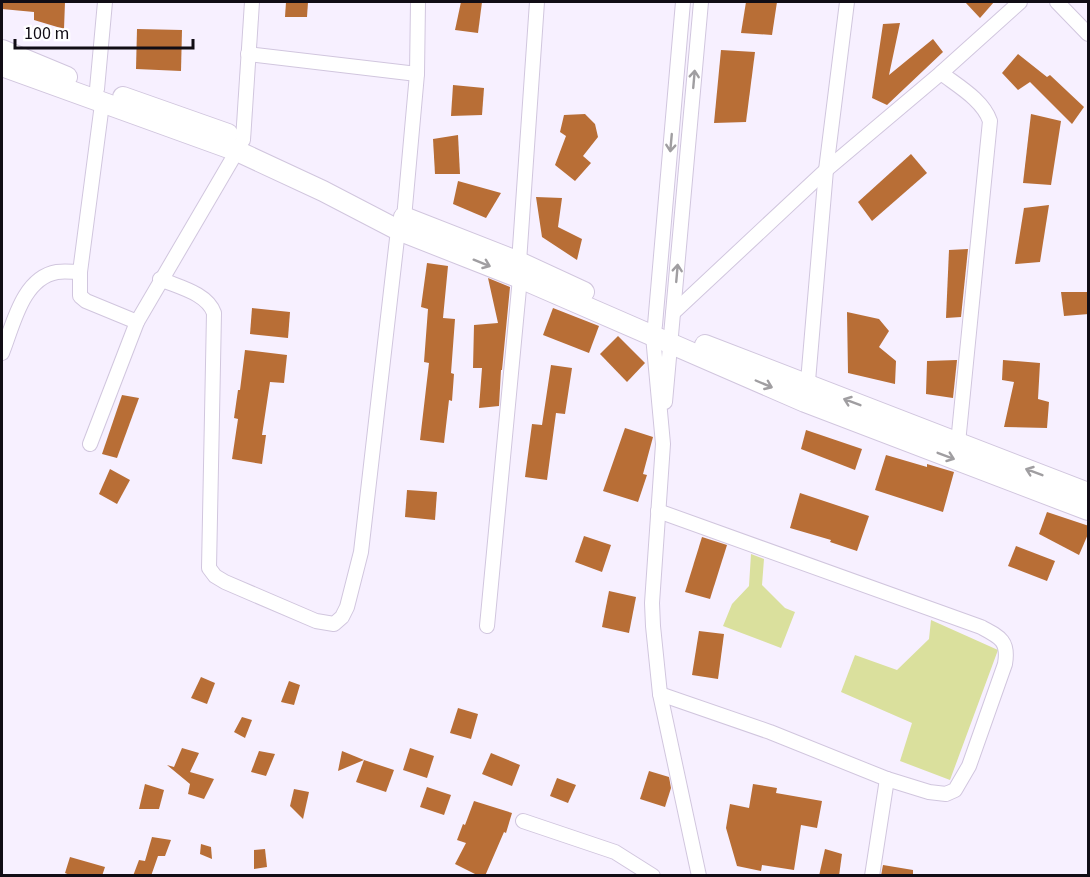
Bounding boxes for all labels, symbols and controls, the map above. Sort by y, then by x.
scale bar [15,12,194,50]
text: 100 m [24,21,69,46]
one-way arrow [689,69,700,89]
one-way arrow [665,133,676,153]
one-way arrow [473,258,491,269]
one-way arrow [672,263,683,283]
one-way arrow [755,379,773,390]
one-way arrow [843,396,862,407]
one-way arrow [936,451,954,462]
one-way arrow [1025,466,1044,477]

